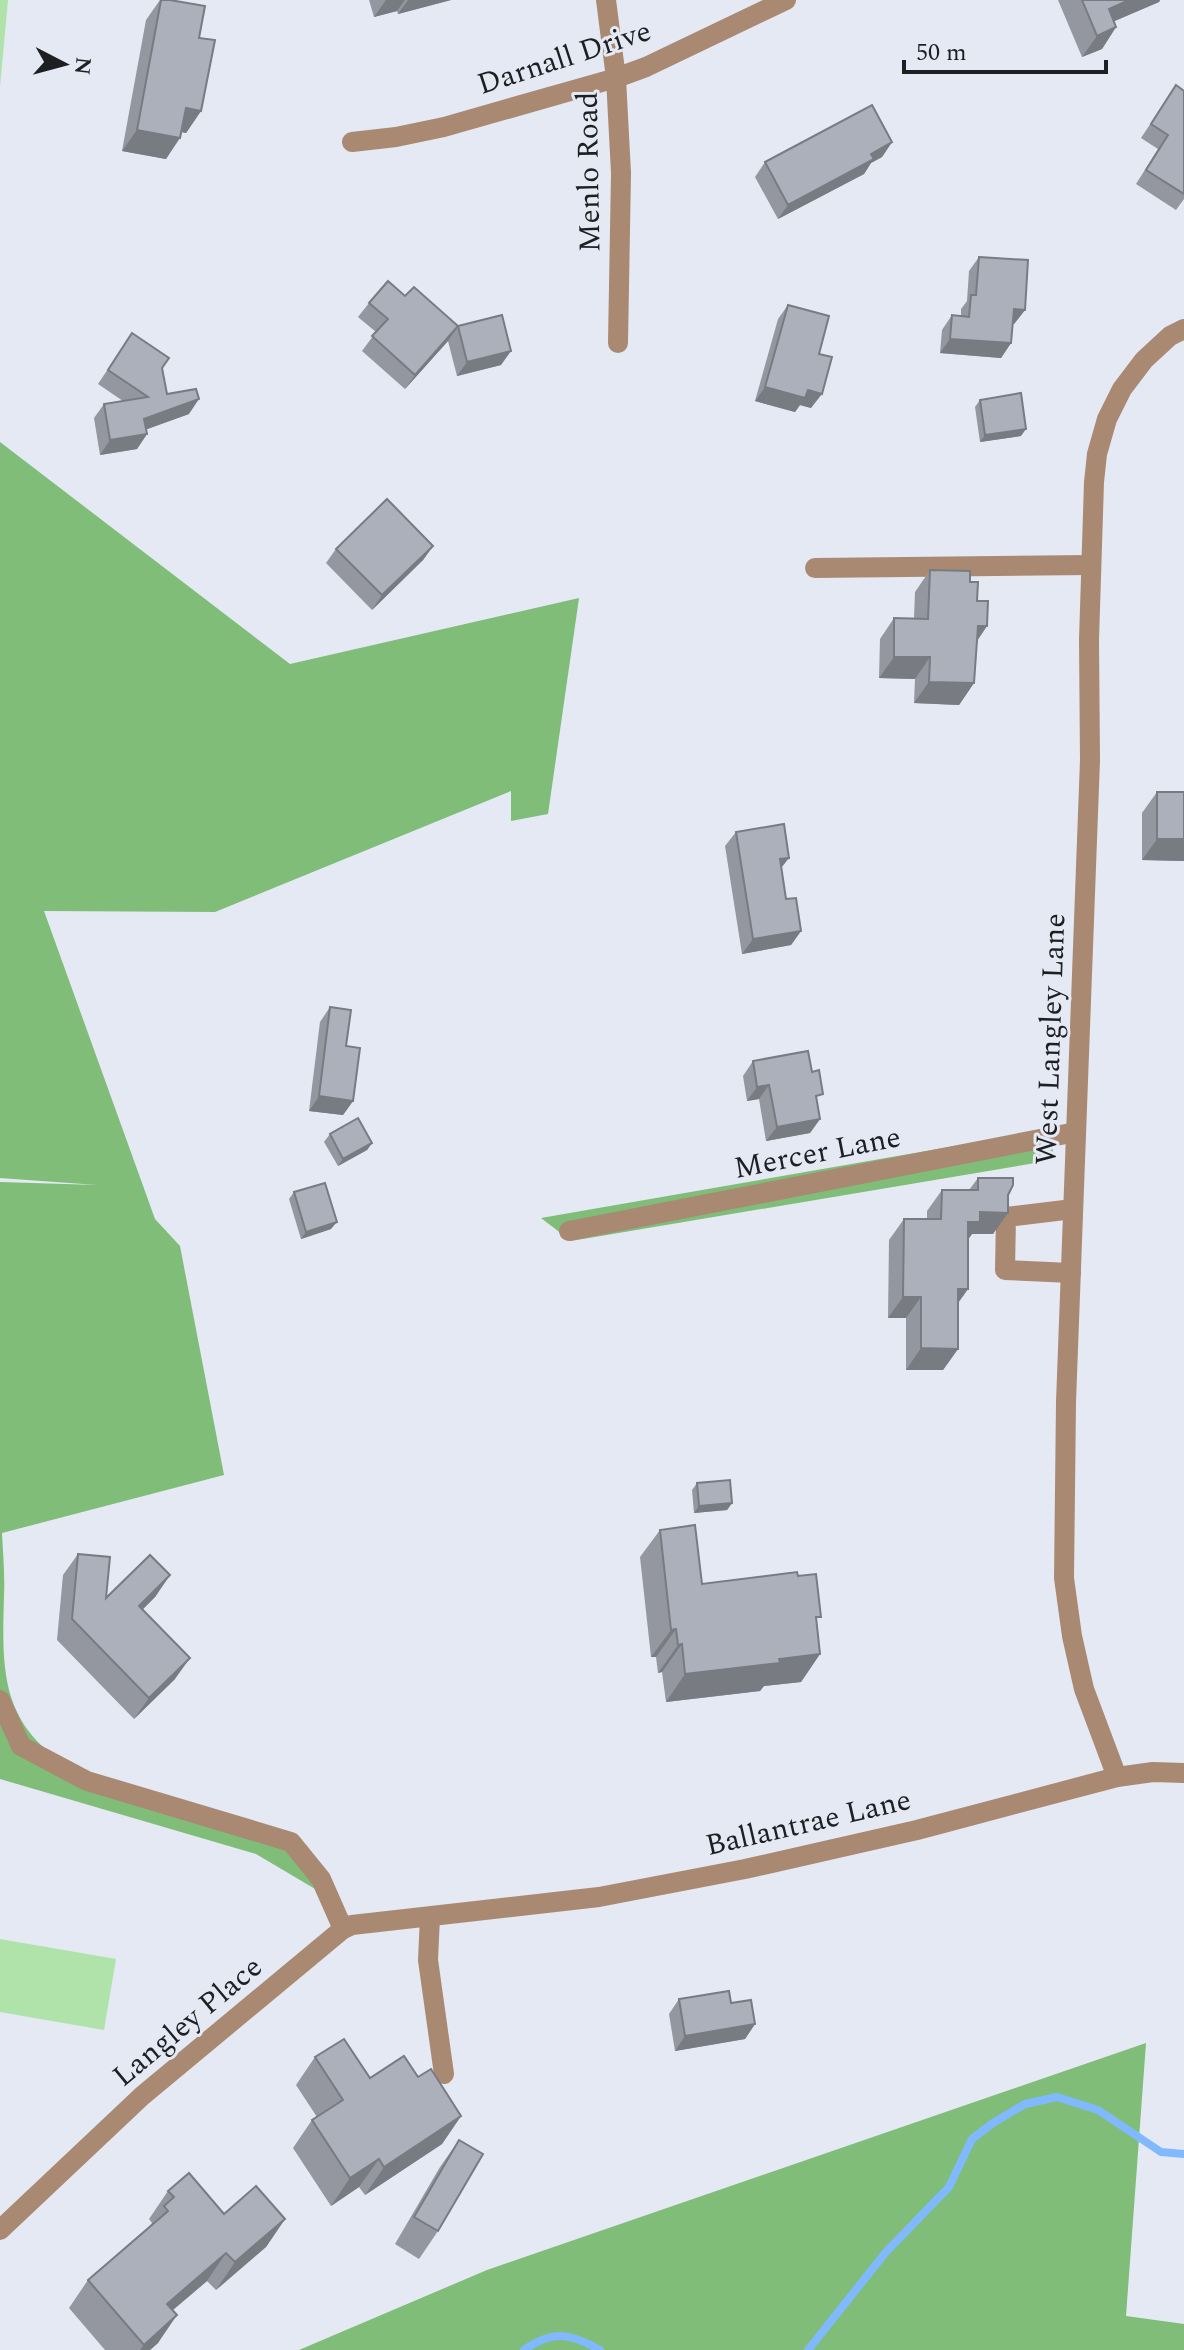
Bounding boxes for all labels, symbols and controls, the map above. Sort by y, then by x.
street label: Darnall Drive [471,8,657,108]
north arrow [24,24,104,104]
scale bar [904,24,1106,74]
text: 50 m [916,35,967,71]
text: N [65,55,100,77]
street label: Menlo Road [565,91,613,253]
street label: West Langley Lane [1024,912,1078,1166]
street label: Mercer Lane [730,1114,905,1192]
street label: Ballantrae Lane [701,1777,915,1869]
street label: Langley Place [102,1945,273,2098]

